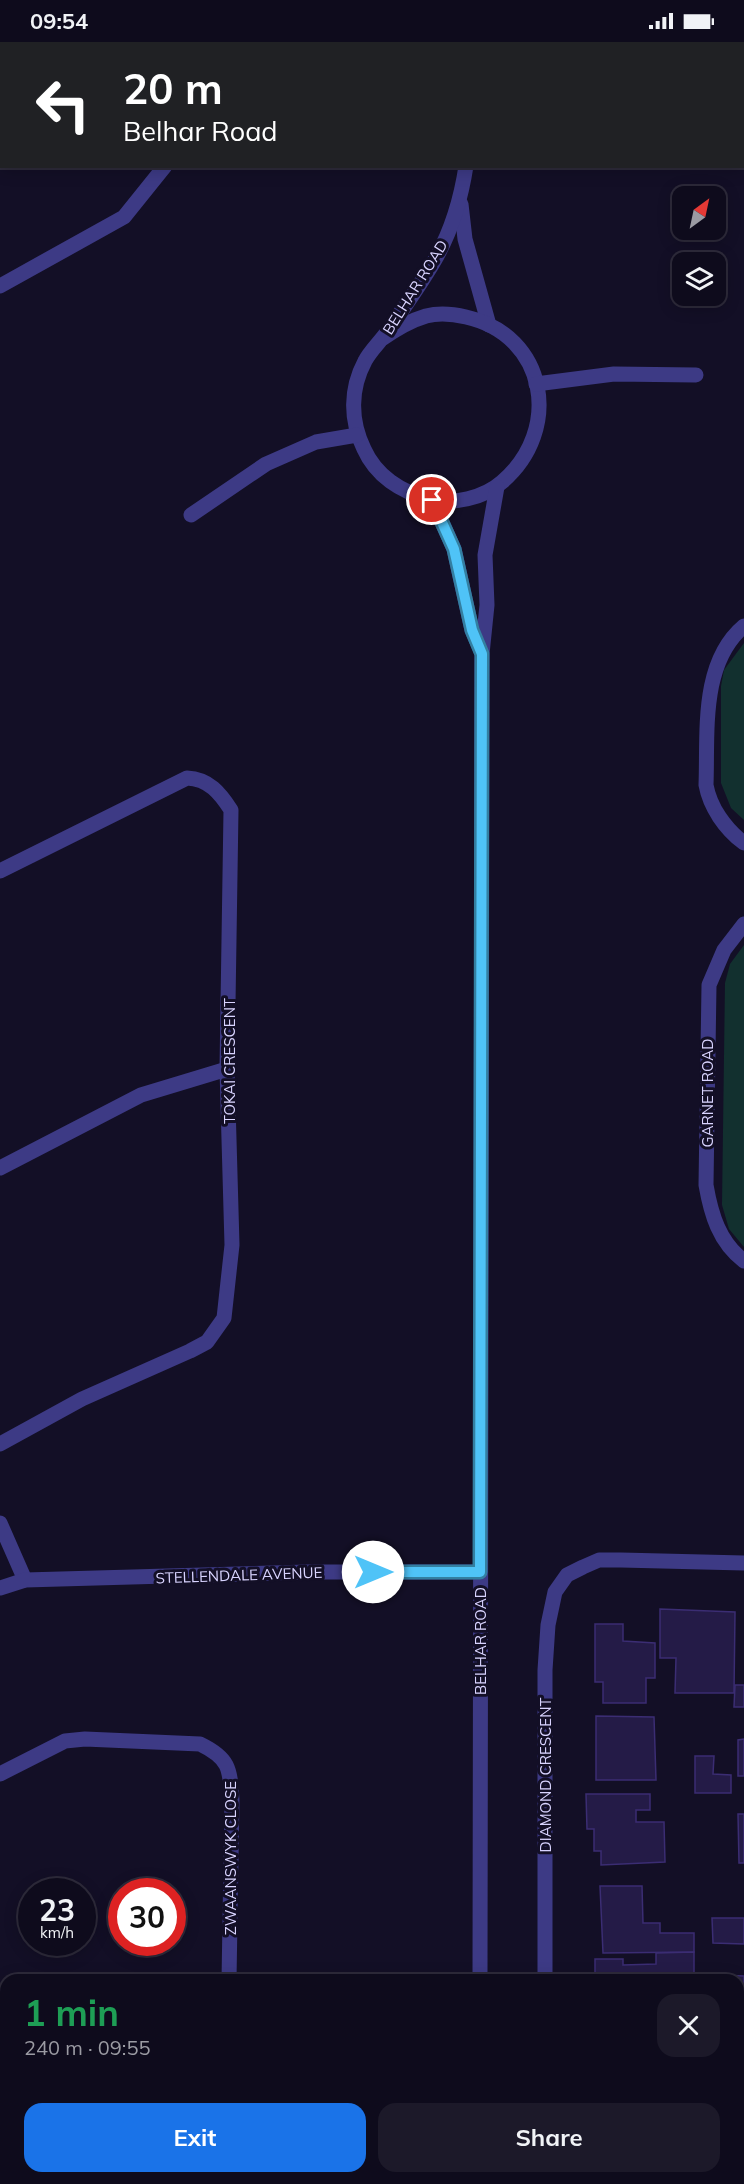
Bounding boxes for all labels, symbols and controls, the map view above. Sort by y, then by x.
text: 09:54 [30,7,88,35]
text: 20 m [123,62,223,115]
icon: left [24,66,102,144]
text: Belhar Road [123,114,278,148]
north arrow [672,186,726,240]
map controls [672,186,726,306]
street label: BELHAR ROAD [378,236,452,338]
button: layers [672,252,726,306]
pin [406,474,457,525]
icon: arrive [415,483,448,516]
street label: TOKAI CRESCENT [220,998,239,1124]
street label: GARNET ROAD [698,1038,717,1148]
position arrow [341,1540,405,1604]
street label: STELLENDALE AVENUE [155,1563,323,1587]
street label: BELHAR ROAD [471,1587,490,1695]
street label: DIAMOND CRESCENT [536,1698,555,1852]
street label: ZWAANSWYK CLOSE [221,1781,240,1935]
speed limit sign: 30 [108,1878,186,1956]
text: 23 [39,1891,75,1929]
text: km/h [40,1923,74,1942]
text: 1 min [24,1990,119,2035]
button: close [657,1994,720,2057]
text: 240 m · 09:55 [24,2035,150,2060]
button: Exit [24,2103,366,2172]
button: Share [378,2103,720,2172]

